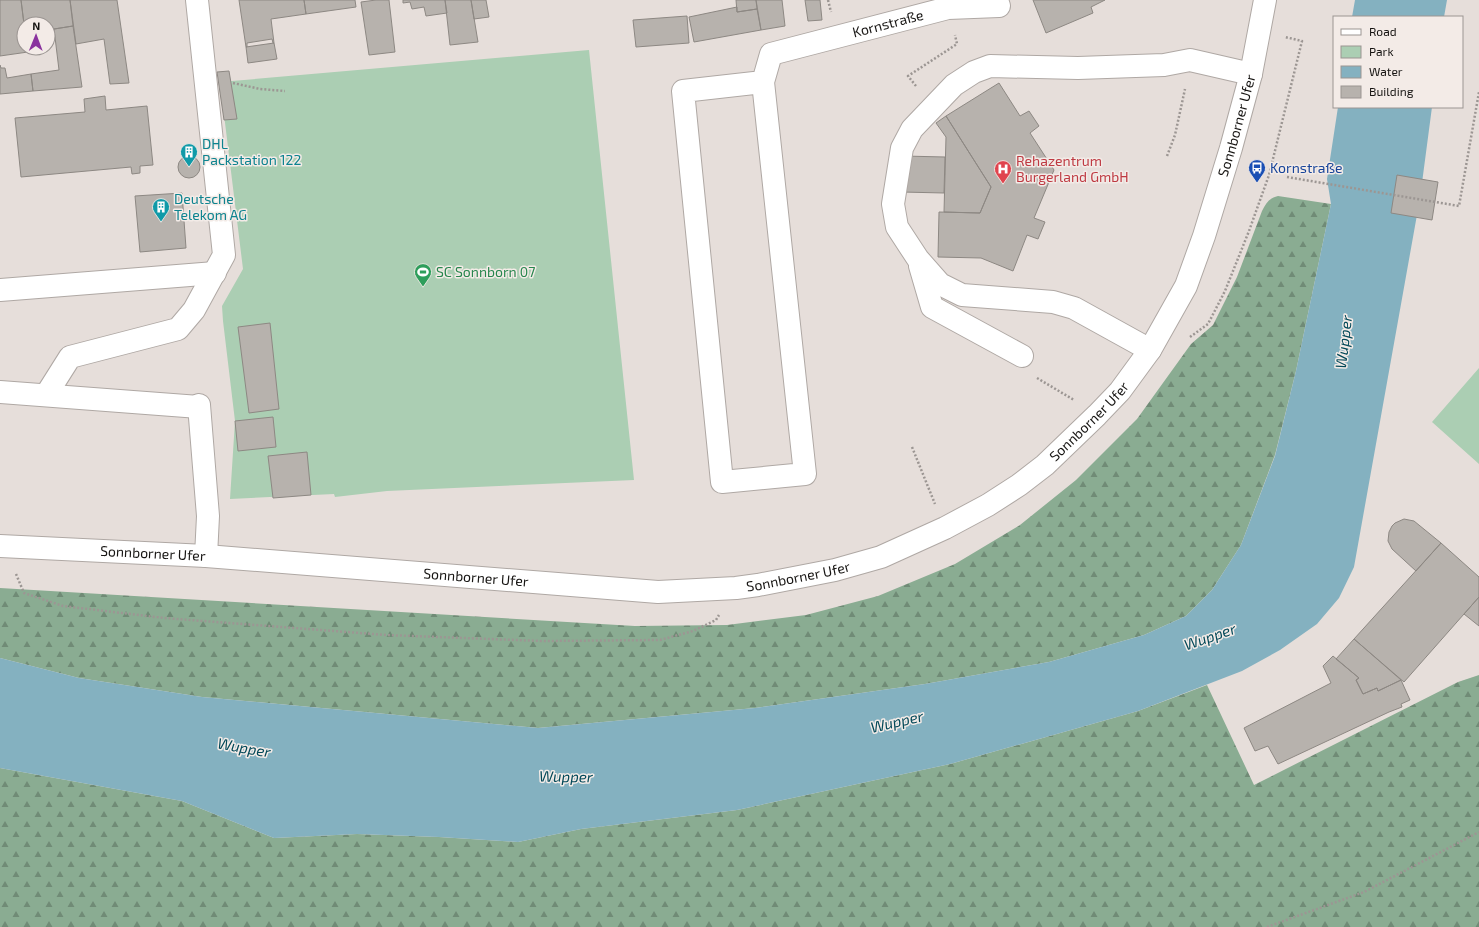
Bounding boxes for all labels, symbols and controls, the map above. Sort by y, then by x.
street label: Kornstraße [851,6,925,40]
north arrow [16,16,56,56]
legend [1333,16,1463,108]
text: N [32,19,40,32]
text: Road [1369,24,1397,38]
text: Park [1369,44,1394,58]
text: Water [1369,64,1403,78]
street label: Sonnborner Ufer [1214,72,1259,179]
text: Building [1369,84,1414,98]
place label: DHL Packstation 122 [202,135,301,168]
building icon: DHL Packstation 122 [179,142,199,167]
place label: Rehazentrum Burgerland GmbH [1016,152,1129,185]
bus stop icon: Kornstraße [1247,158,1267,183]
hospital icon: Rehazentrum Burgerland GmbH [993,159,1013,184]
place label: Kornstraße [1270,159,1343,176]
place label: Deutsche Telekom AG [174,190,247,223]
building icon: Deutsche Telekom AG [151,197,171,222]
sports icon: SC Sonnborn 07 [413,262,433,287]
place label: SC Sonnborn 07 [436,263,535,280]
water label: Wupper [1331,313,1355,370]
street label: Sonnborner Ufer [1045,378,1132,464]
street label: Sonnborner Ufer [100,542,206,564]
street label: Sonnborner Ufer [745,557,852,595]
street label: Sonnborner Ufer [423,564,530,590]
water label: Wupper [1181,618,1239,653]
water label: Wupper [869,706,926,736]
water label: Wupper [216,733,273,761]
water label: Wupper [539,767,594,785]

